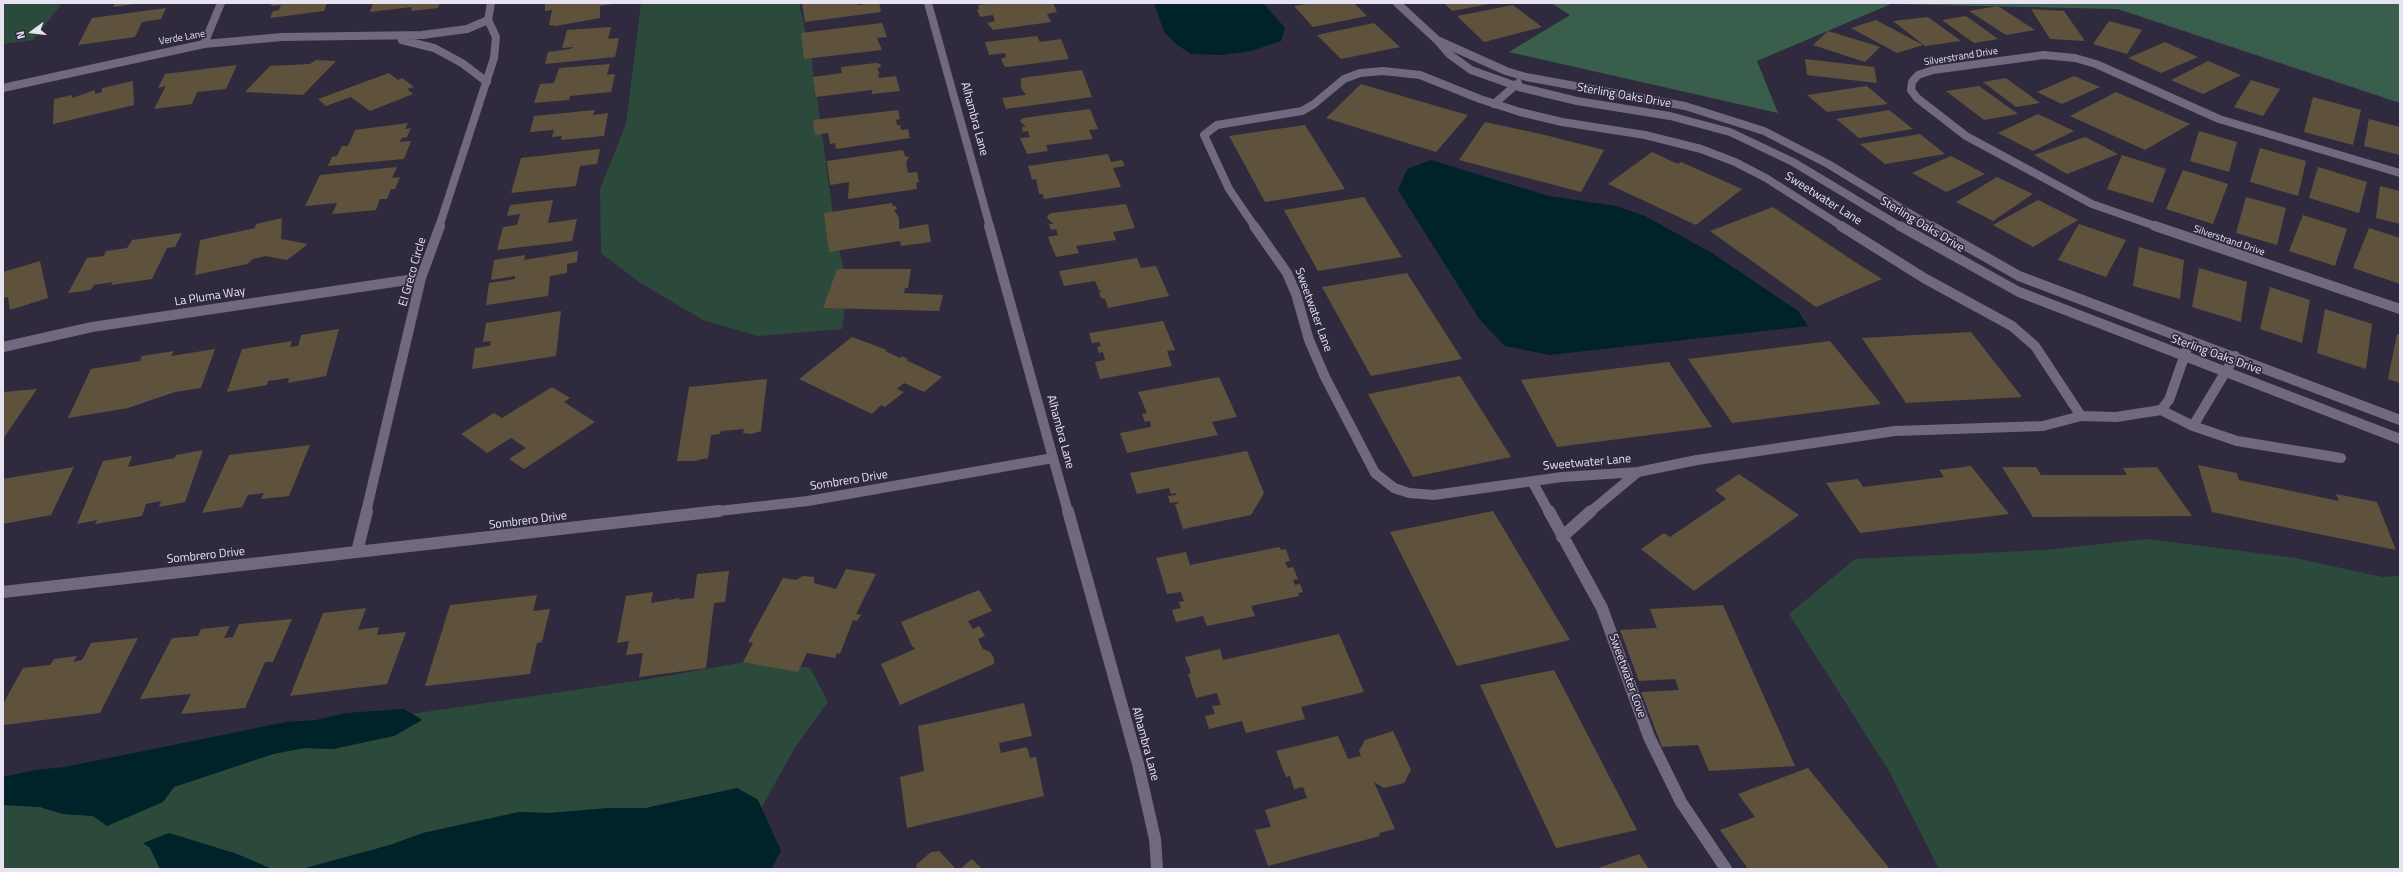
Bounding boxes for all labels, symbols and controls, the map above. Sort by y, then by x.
north arrow [12,12,52,52]
street label: Verde Lane [158,28,206,48]
text: N [12,29,29,41]
street label: Silverstrand Drive [1923,45,1999,69]
street label: Alhambra Lane [957,81,991,157]
street label: Sterling Oaks Drive [1576,81,1672,111]
street label: Sweetwater Lane [1782,170,1864,228]
street label: Sterling Oaks Drive [1877,194,1967,256]
street label: Silverstrand Drive [2192,223,2266,259]
street label: El Greco Circle [396,236,430,308]
street label: Sweetwater Lane [1291,266,1335,354]
street label: La Pluma Way [174,284,246,310]
street label: Sterling Oaks Drive [2169,332,2263,378]
street label: Alhambra Lane [1043,394,1077,470]
street label: Sweetwater Lane [1542,452,1632,474]
street label: Sombrero Drive [809,468,889,494]
street label: Sombrero Drive [488,509,568,533]
street label: Sombrero Drive [166,545,246,567]
street label: Sweetwater Cove [1605,632,1649,720]
street label: Alhambra Lane [1128,706,1162,782]

